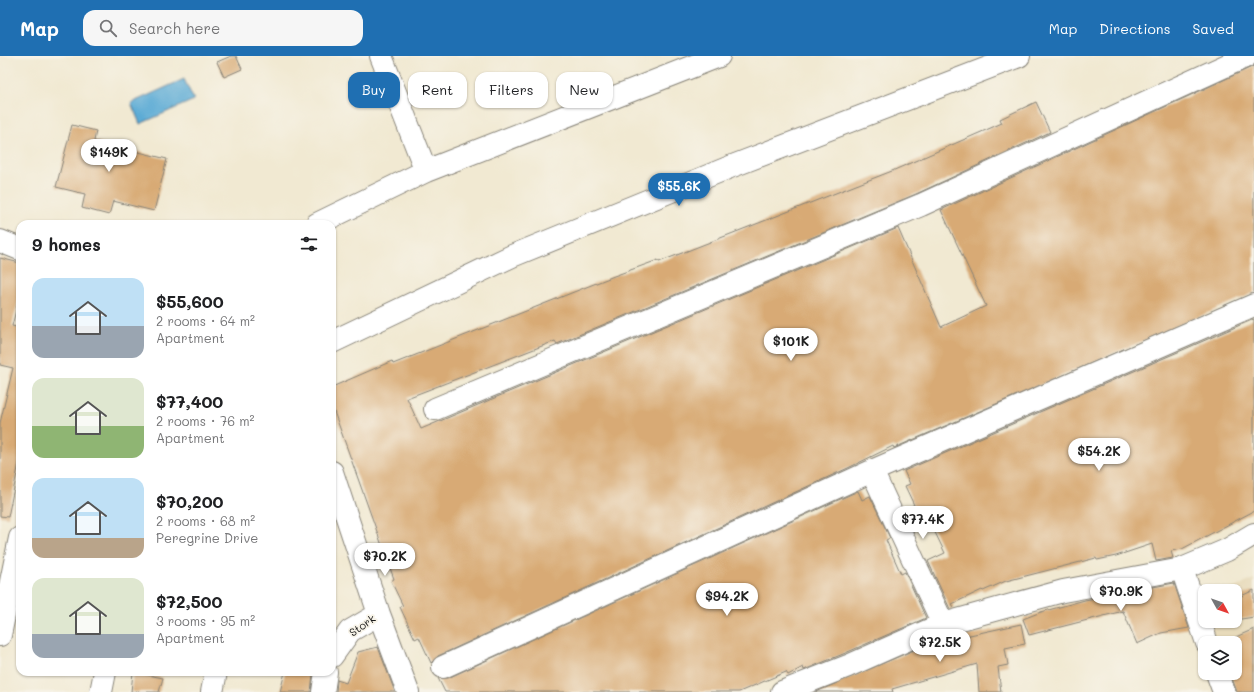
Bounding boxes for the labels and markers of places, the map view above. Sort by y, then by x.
pin: $149K [81,139,137,173]
pin: $55.6K [646,173,712,207]
pin: $101K [763,328,819,362]
pin: $54.2K [1066,438,1132,472]
pin: $77.4K [890,506,956,540]
pin: $70.2K [352,543,418,577]
pin: $70.9K [1088,578,1154,612]
pin: $94.2K [694,583,760,617]
pin: $72.5K [907,629,973,663]

